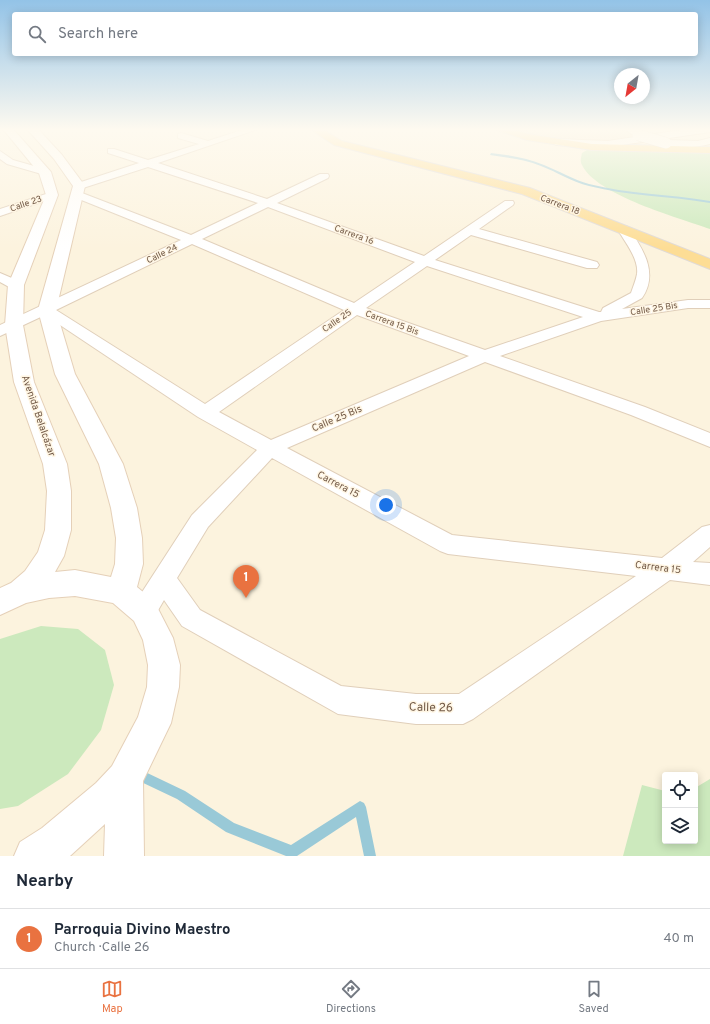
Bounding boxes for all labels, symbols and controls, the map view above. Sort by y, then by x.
search box [12,12,698,56]
icon: search [26,23,48,45]
text: Search here [58,25,138,44]
north arrow [614,68,650,104]
street label: Carrera 18 [539,192,581,218]
street label: Calle 23 [9,193,43,215]
street label: Carrera 16 [333,223,375,247]
street label: Calle 24 [145,242,180,266]
street label: Calle 25 Bis [630,300,678,318]
street label: Calle 25 [320,307,354,335]
street label: Carrera 15 Bis [364,308,420,338]
street label: Avenida Belalcázar [18,374,58,459]
street label: Calle 25 Bis [310,403,364,435]
street label: Carrera 15 [315,468,361,502]
your location [376,495,396,515]
street label: Carrera 15 [634,559,682,577]
pin: 1 [233,565,259,598]
street label: Calle 26 [409,700,453,716]
map controls [662,772,698,844]
button: locate [662,772,698,808]
button: layers [662,808,698,844]
text: Nearby [16,871,73,893]
text: Parroquia Divino Maestro [54,921,230,940]
text: 1 [26,931,32,947]
text: 40 m [664,931,694,947]
text: Church · Calle 26 [54,940,150,956]
tab: Map [101,978,123,1016]
tab: Directions [326,978,376,1016]
tab: Saved [578,978,609,1016]

